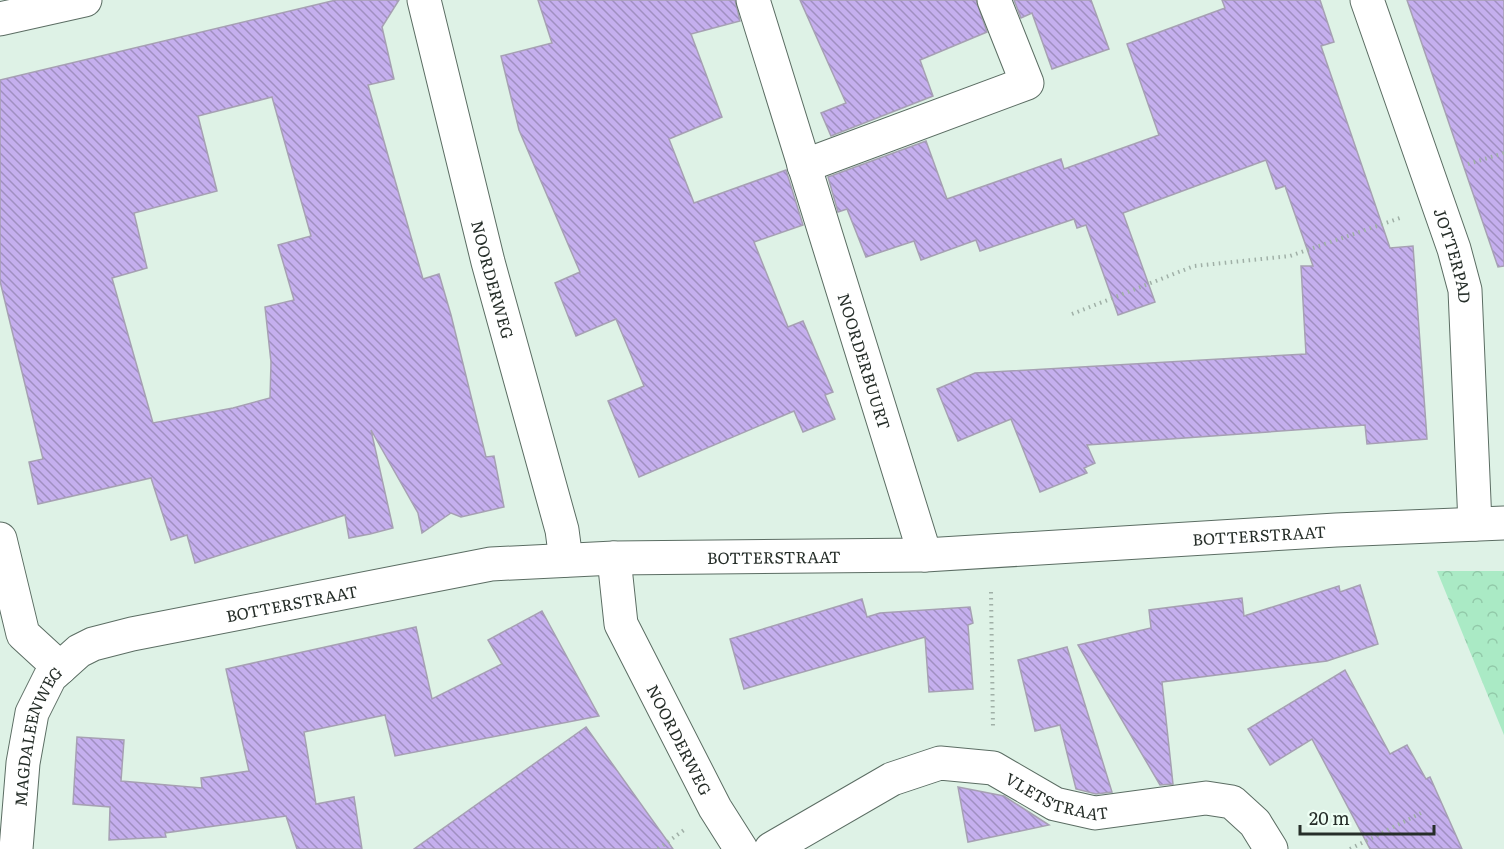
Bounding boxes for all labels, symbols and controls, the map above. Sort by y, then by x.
street label: JOTTERPAD [1428,204,1478,304]
street label: NOORDERWEG [466,218,521,342]
street label: NOORDERBUURT [832,290,897,432]
street label: BOTTERSTRAAT [1192,519,1327,551]
street label: BOTTERSTRAAT [707,544,841,569]
street label: BOTTERSTRAAT [224,578,360,627]
street label: MAGDALEENWEG [8,660,67,807]
street label: NOORDERWEG [642,680,718,799]
street label: VLETSTRAAT [1001,766,1110,825]
scale bar [1300,798,1434,836]
text: 20 m [1309,804,1350,831]

